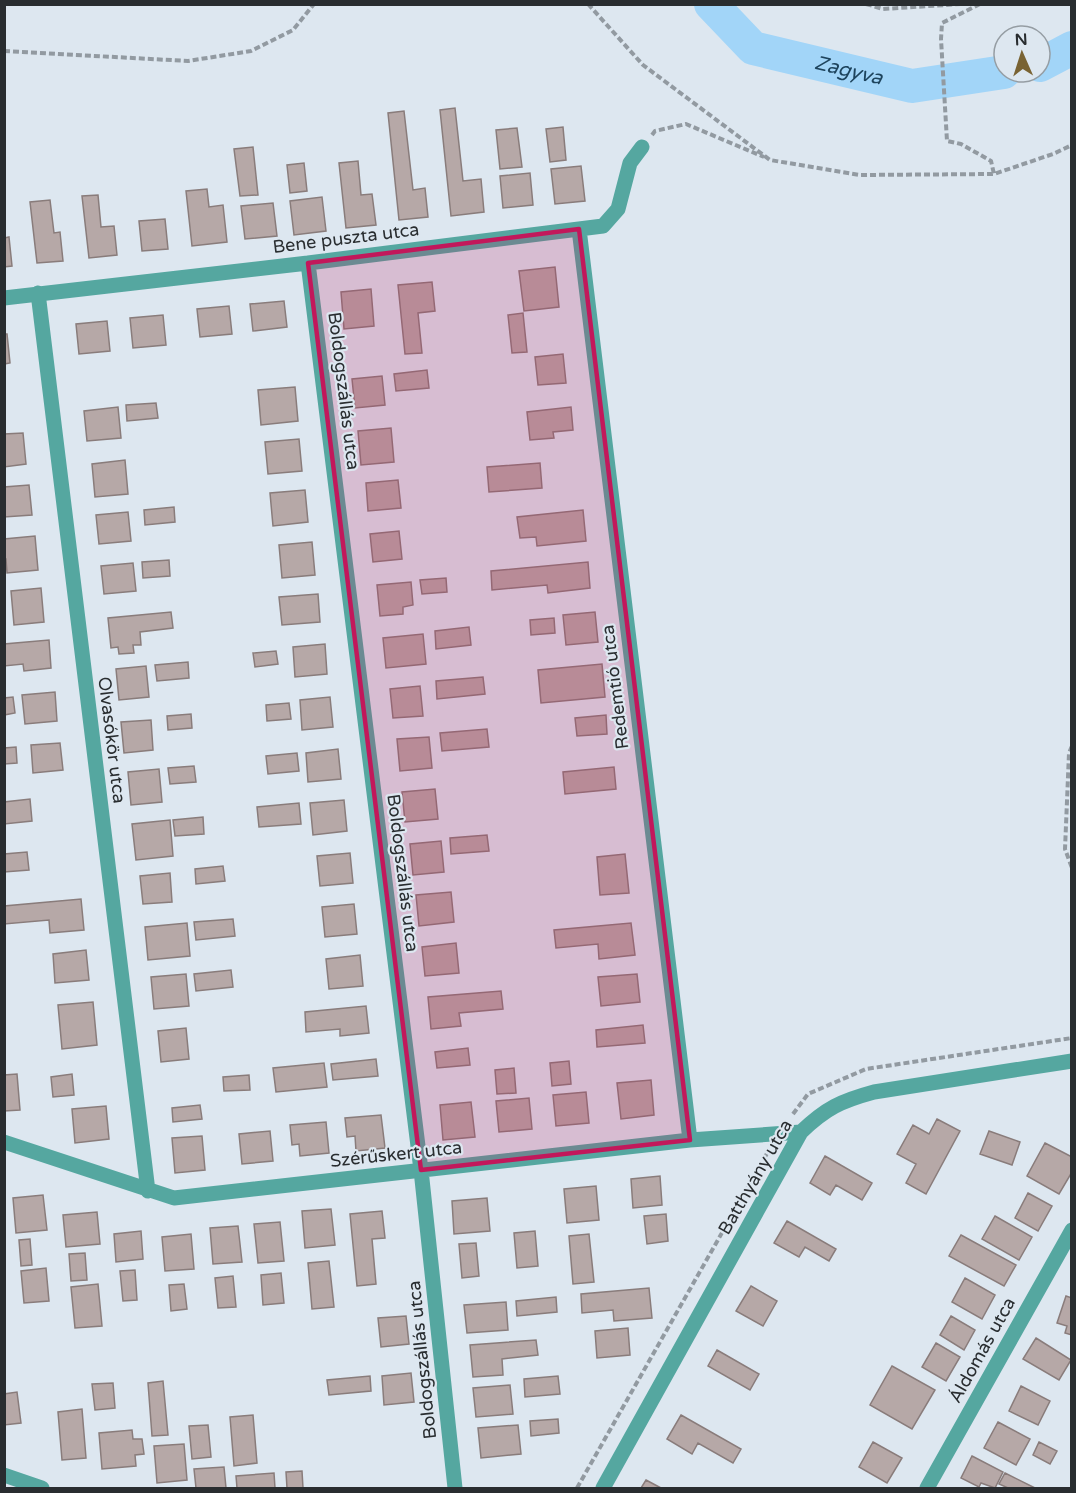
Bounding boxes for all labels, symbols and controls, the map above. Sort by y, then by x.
north arrow [992,24,1052,84]
text: N [1014,30,1028,50]
water label: Zagyva [812,51,886,91]
street label: Bene puszta utca [271,218,421,258]
street label: Boldogszállás utca [323,311,365,471]
street label: Redemtió utca [596,623,634,751]
street label: Olvasókör utca [93,675,131,805]
street label: Boldogszállás utca [382,793,424,953]
street label: Batthyány utca [713,1116,797,1238]
street label: Szérűskert utca [329,1136,463,1172]
street label: Boldogszállás utca [403,1280,441,1440]
street label: Áldomás utca [944,1293,1020,1407]

